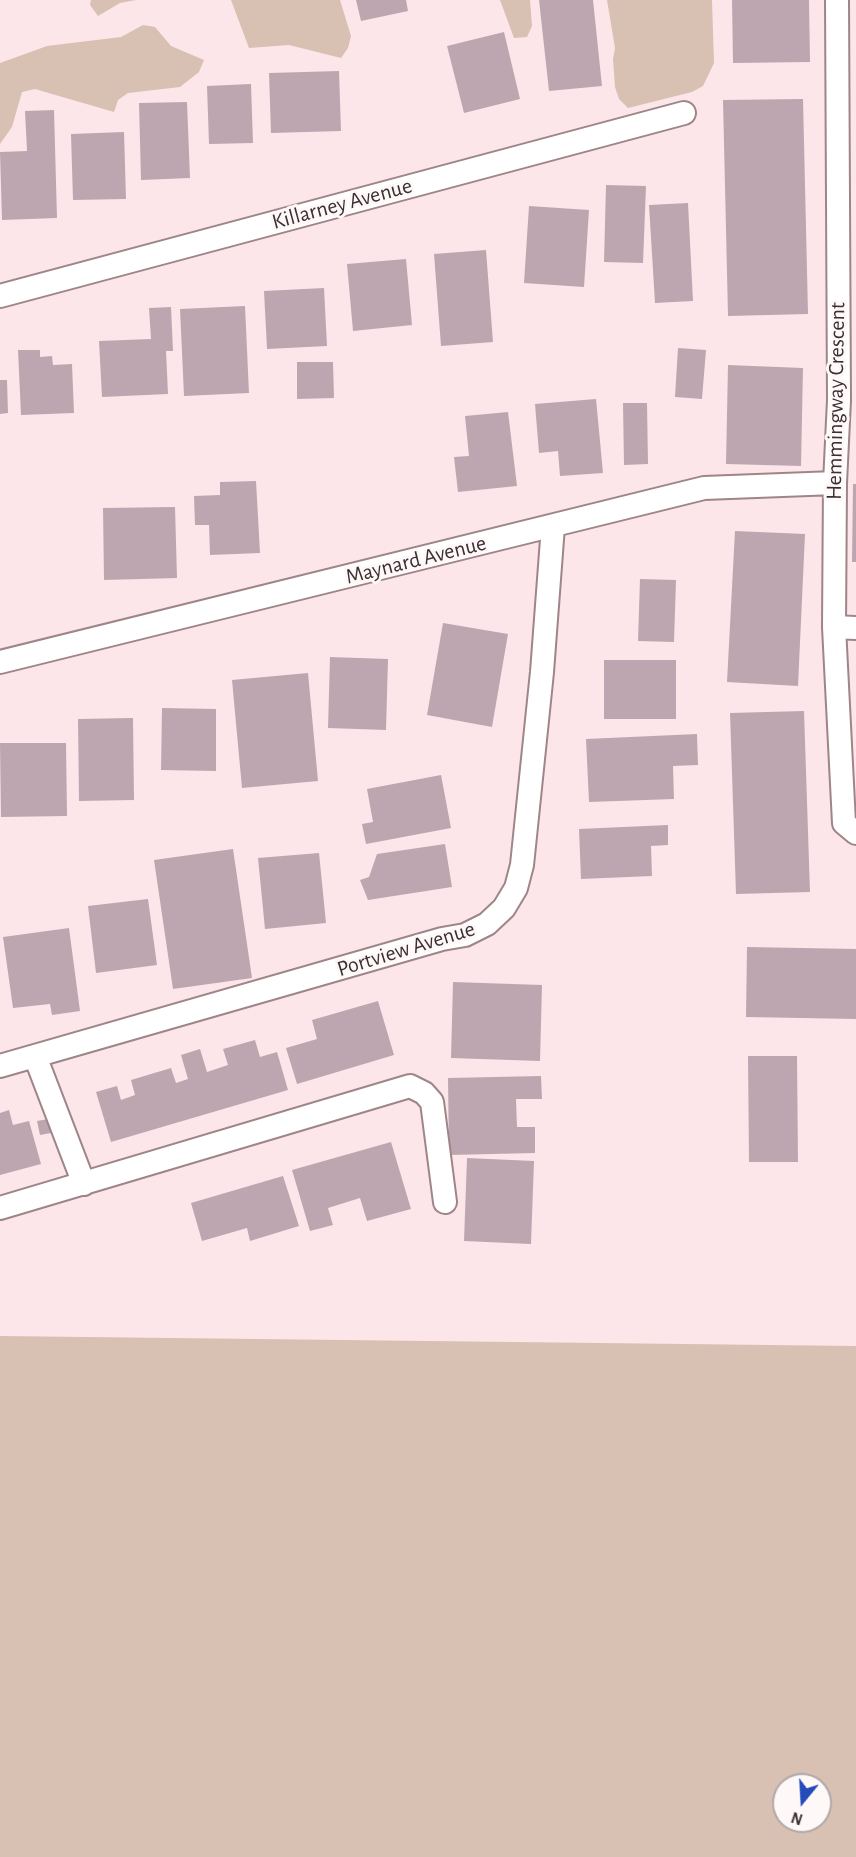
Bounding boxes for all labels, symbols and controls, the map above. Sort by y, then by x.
street label: Killarney Avenue [269,173,415,235]
street label: Hemmingway Crescent [821,302,851,500]
street label: Maynard Avenue [343,530,489,590]
street label: Portview Avenue [334,916,478,982]
north arrow [772,1773,832,1833]
text: N [789,1809,805,1828]

